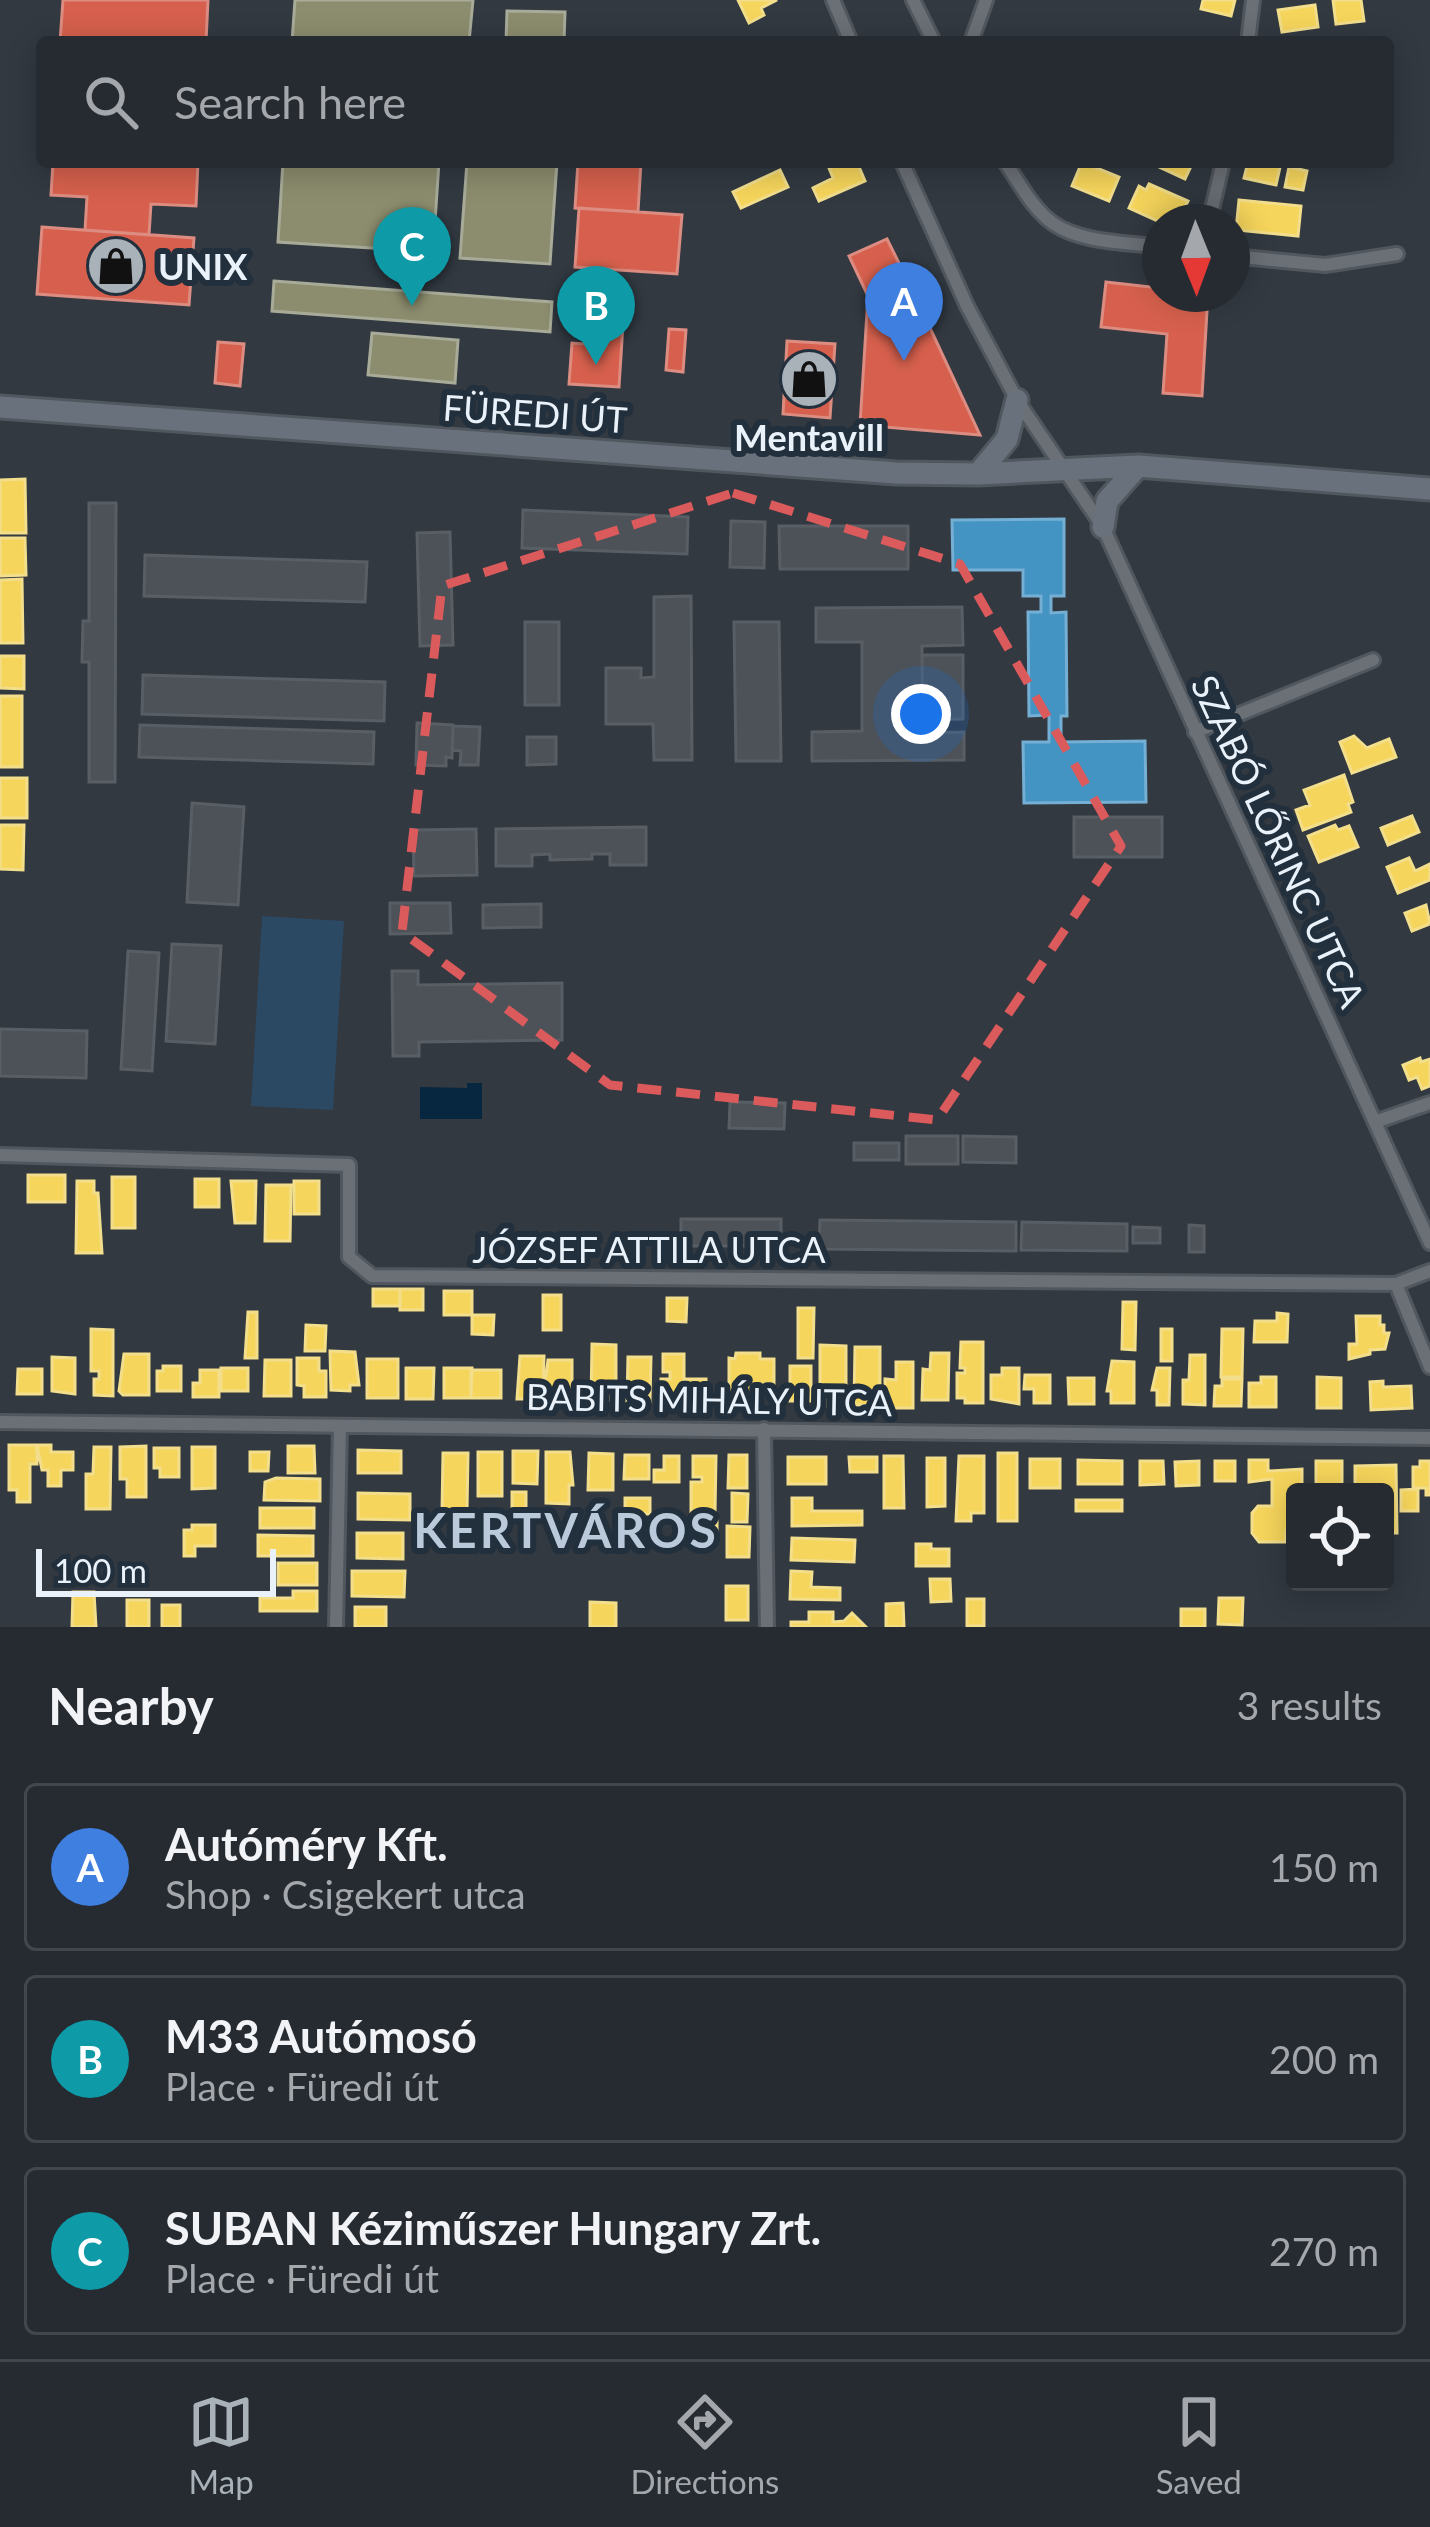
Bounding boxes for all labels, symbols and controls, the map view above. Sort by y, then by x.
search box [36,36,1394,168]
icon: search [78,69,144,135]
text: Search here [174,75,406,129]
north arrow [1142,204,1250,312]
pin: C [373,207,451,306]
shop icon: UNIX [85,235,147,297]
place label: UNIX [158,244,248,288]
pin: A [865,262,943,361]
pin: B [557,266,635,365]
shop icon: Mentavill [778,348,840,410]
street label: FÜREDI ÚT [441,385,629,441]
place label: Mentavill [734,415,884,459]
street label: SZABÓ LŐRINC UTCA [1183,668,1376,1015]
your location [891,684,951,744]
street label: JÓZSEF ATTILA UTCA [472,1227,826,1271]
street label: BABITS MIHÁLY UTCA [526,1374,893,1424]
map controls [1286,1483,1394,1591]
button: locate [1286,1483,1394,1591]
district label: KERTVÁROS [413,1501,719,1558]
scale bar [36,1543,276,1596]
text: 100 m [54,1550,147,1590]
text: Nearby [48,1675,214,1736]
text: 3 results [1237,1682,1382,1728]
text: Autóméry Kft. [165,1817,448,1871]
text: A [76,1844,104,1890]
text: 150 m [1269,1844,1379,1890]
text: Shop · Csigekert utca [165,1871,526,1917]
text: M33 Autómosó [165,2009,477,2063]
text: B [77,2036,103,2082]
text: 200 m [1269,2036,1379,2082]
text: Place · Füredi út [165,2063,439,2109]
text: SUBAN Kéziműszer Hungary Zrt. [165,2201,821,2255]
text: C [77,2228,103,2274]
text: 270 m [1269,2228,1379,2274]
text: Place · Füredi út [165,2255,439,2301]
tab: Map [188,2389,254,2501]
tab: Directions [630,2389,779,2501]
tab: Saved [1156,2389,1242,2501]

